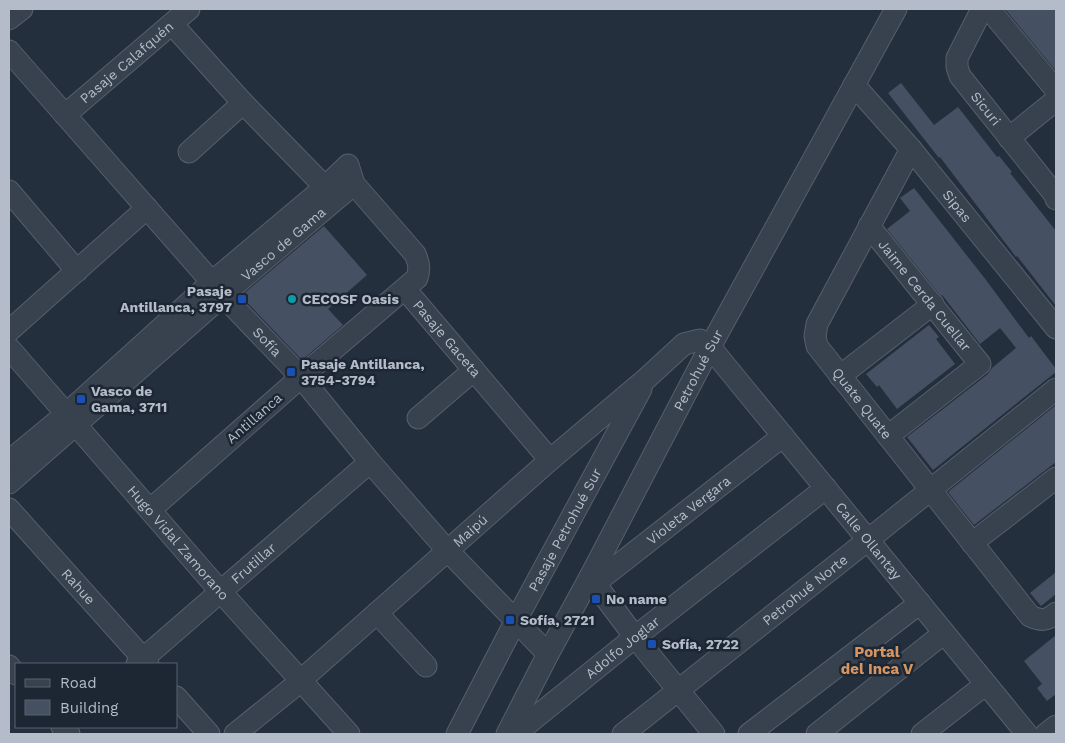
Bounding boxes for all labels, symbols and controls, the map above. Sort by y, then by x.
street label: Pasaje Calafquén [77,18,176,107]
street label: Sicuri [968,88,1004,129]
street label: Sipas [939,187,975,225]
street label: Vasco de Gama [238,204,329,284]
street label: Jaime Cerda Cuellar [875,236,975,355]
place label: Pasaje Antillanca, 3797 [120,283,232,315]
place label: CECOSF Oasis [302,291,399,307]
marker: Pasaje Antillanca, 3797 [236,293,248,305]
marker: CECOSF Oasis [286,293,298,305]
street label: Pasaje Gaceta [410,297,484,380]
street label: Sofía [250,324,285,360]
street label: Petrohué Sur [670,326,726,413]
place label: Pasaje Antillanca, 3754-3794 [301,356,425,388]
street label: Quate Quate [829,364,895,442]
marker: Pasaje Antillanca, 3754-3794 [285,366,297,378]
place label: Vasco de Gama, 3711 [91,383,167,415]
street label: Antillanca [223,390,285,446]
marker: Vasco de Gama, 3711 [75,393,87,405]
street label: Pasaje Petrohué Sur [525,465,605,594]
street label: Violeta Vergara [643,472,734,548]
street label: Hugo Vidal Zamorano [124,482,232,603]
street label: Calle Ollantay [832,499,906,583]
street label: Maipú [450,511,491,550]
street label: Frutillar [228,539,279,587]
street label: Petrohué Norte [759,551,851,629]
street label: Rahue [58,565,99,608]
place label: No name [606,591,667,607]
marker: No name [590,593,602,605]
place label: Sofía, 2721 [520,612,595,628]
street label: Adolfo Joglar [582,613,663,682]
marker: Sofía, 2721 [504,614,516,626]
place label: Sofía, 2722 [662,636,739,652]
marker: Sofía, 2722 [646,638,658,650]
district label: Portal del Inca V [841,643,914,678]
legend [15,663,178,728]
text: Road [60,674,97,692]
text: Building [60,699,118,717]

